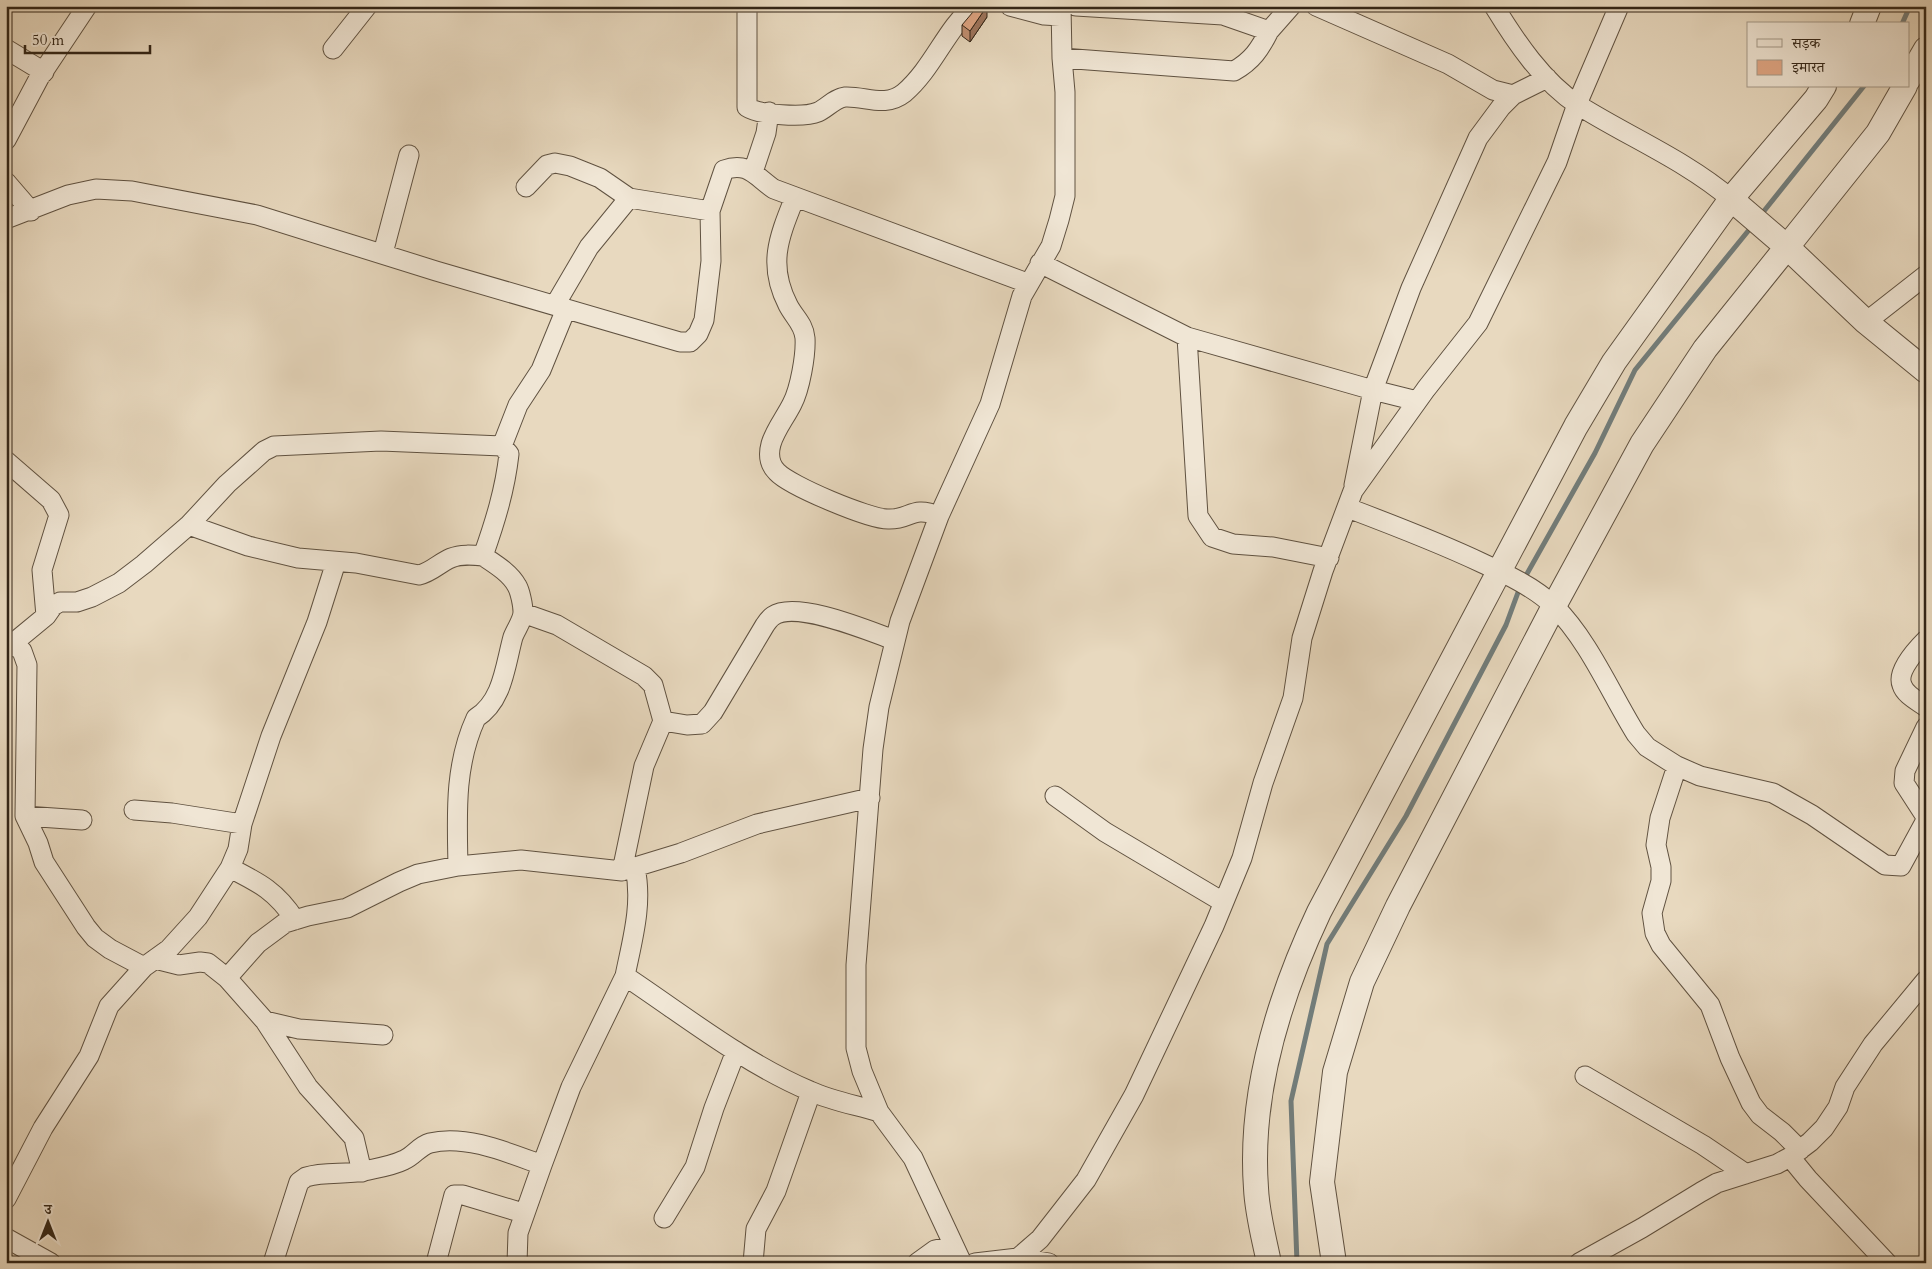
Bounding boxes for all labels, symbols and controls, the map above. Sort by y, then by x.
scale bar [25,22,150,54]
legend [1747,22,1910,88]
text: 50 m [32,30,64,50]
text: सड़क [1791,33,1821,53]
text: इमारत [1791,57,1826,77]
north arrow [22,1196,72,1246]
text: उ [43,1200,52,1219]

